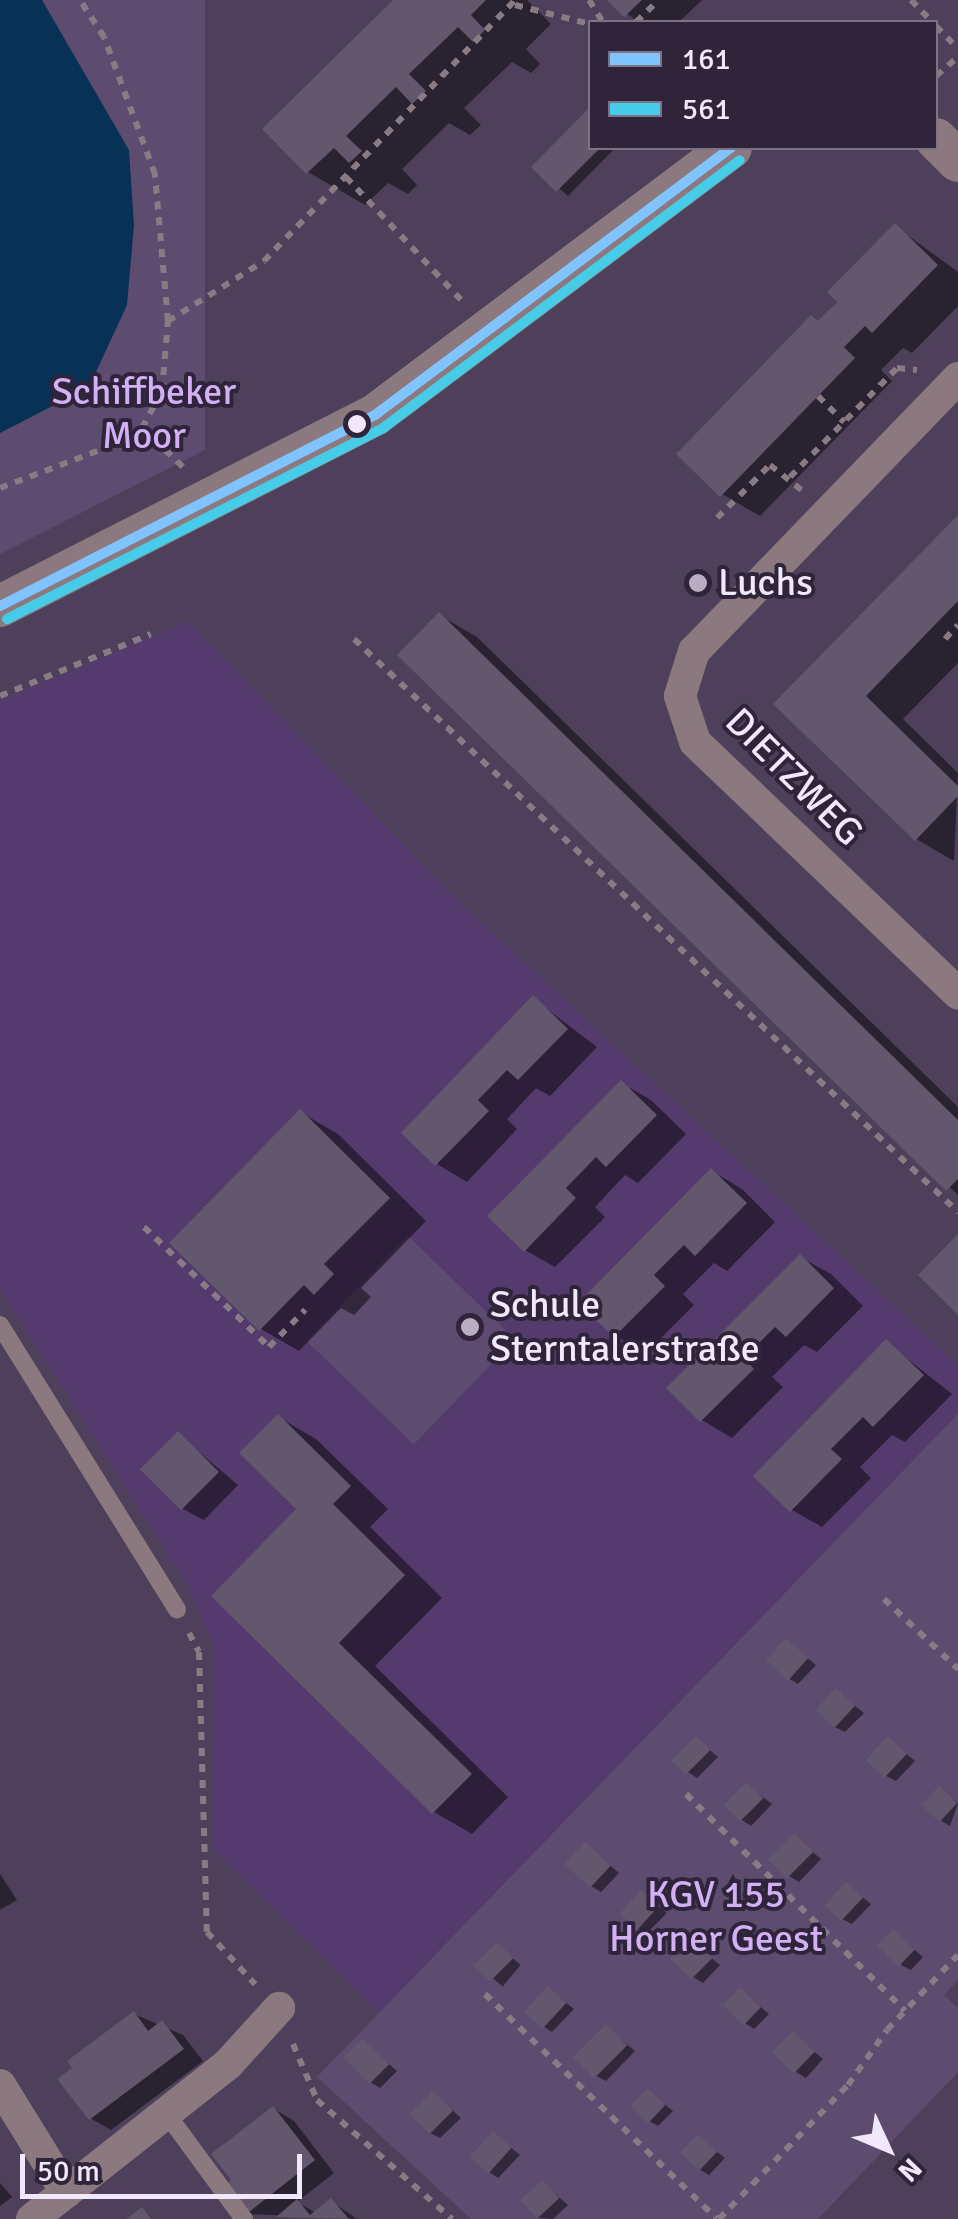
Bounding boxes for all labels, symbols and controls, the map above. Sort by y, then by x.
legend [588,20,938,150]
text: 161 [682,41,731,78]
text: 561 [682,91,731,128]
park label: Schiffbeker Moor [52,369,236,458]
unlabelled marker [347,414,367,434]
place label: Luchs [718,560,813,606]
marker: Luchs [687,572,709,594]
street label: DIETZWEG [716,699,872,855]
place label: Schule Sterntalerstraße [490,1282,760,1372]
marker: Schule Sterntalerstraße [459,1316,481,1338]
park label: KGV 155 Horner Geest [609,1872,823,1962]
north arrow [838,2099,938,2199]
scale bar [25,2134,308,2196]
text: N [891,2151,929,2189]
text: 50 m [37,2153,100,2190]

